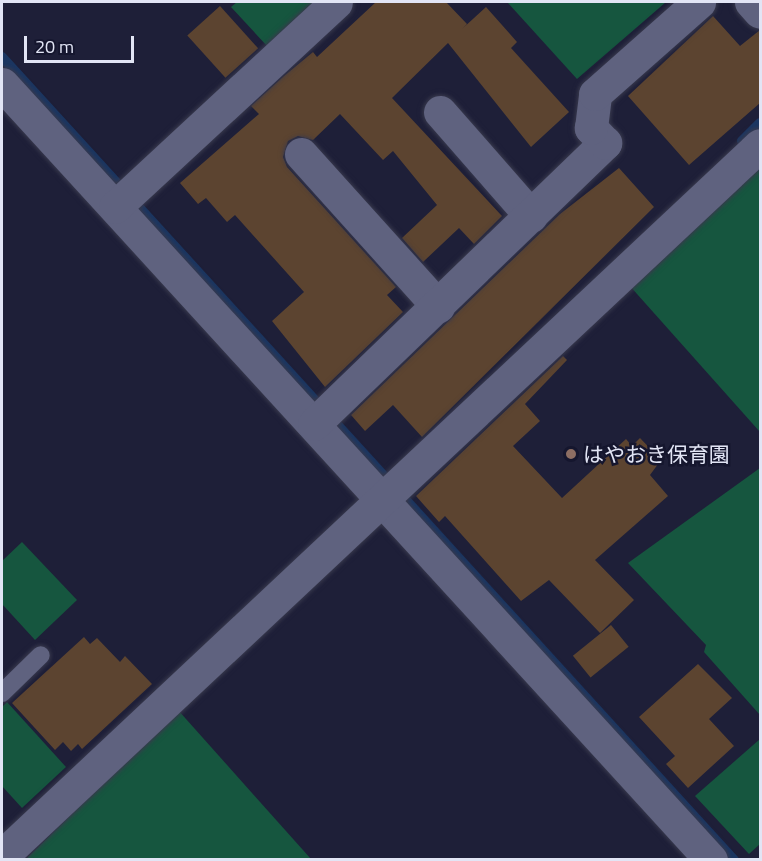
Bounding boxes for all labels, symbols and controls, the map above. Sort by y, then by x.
scale bar [27,24,136,62]
text: 20 m [35,33,74,60]
place label: はやおき保育園 [583,441,730,467]
marker: はやおき保育園 [564,447,578,461]

